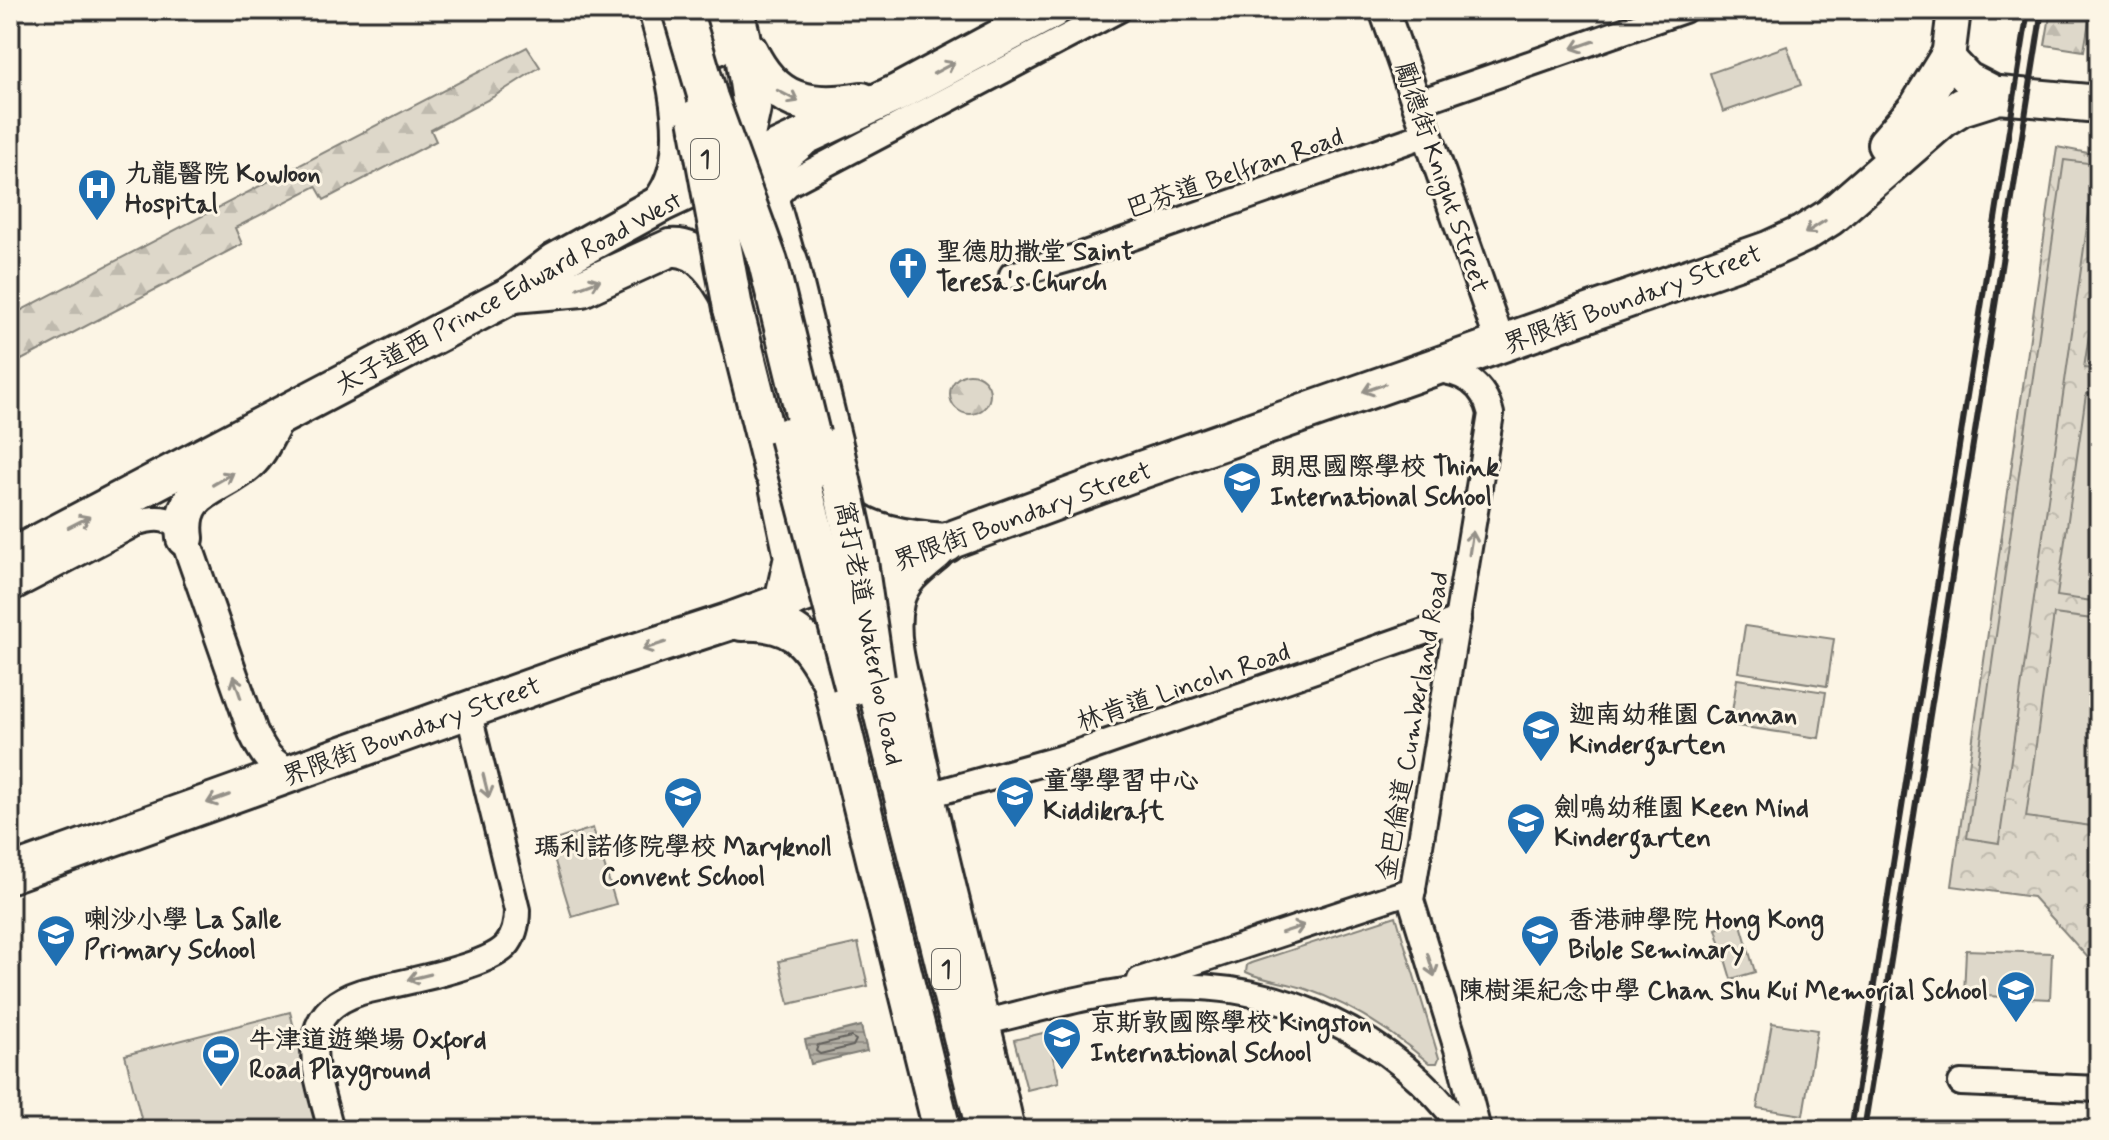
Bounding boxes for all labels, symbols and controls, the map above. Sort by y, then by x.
one-way arrow [1572,39,1596,53]
street label: 勵德街 Knight Street [1384,58,1497,298]
one-way arrow [932,59,956,75]
one-way arrow [775,88,799,104]
street label: 巴芬道 Belfran Road [1121,121,1348,227]
road number: 1 [691,139,719,179]
place label: 九龍醫院 Kowloon Hospital [125,158,321,222]
hospital icon: 九龍醫院 Kowloon Hospital [76,167,118,222]
street label: 太子道西 Prince Edward Road West [329,184,689,404]
one-way arrow [1804,219,1827,235]
place label: 聖德肋撒堂 Saint Teresa's Church [936,236,1134,300]
street label: 界限街 Boundary Street [1499,237,1767,363]
church icon: 聖德肋撒堂 Saint Teresa's Church [887,245,929,300]
one-way arrow [576,276,601,290]
one-way arrow [1362,381,1387,396]
place label: 朗思國際學校 Think International School [1270,451,1499,515]
street label: 界限街 Boundary Street [889,454,1157,580]
school or university icon: 朗思國際學校 Think International School [1221,460,1263,515]
one-way arrow [211,471,234,487]
street label: 窩打老道 Waterloo Road [826,498,910,769]
one-way arrow [67,513,91,529]
one-way arrow [1464,531,1479,557]
street label: 金巴倫道 Cumberland Road [1370,569,1458,884]
street label: 林肯道 Lincoln Road [1072,635,1295,740]
one-way arrow [642,640,667,654]
street label: 界限街 Boundary Street [278,669,546,795]
one-way arrow [229,675,243,700]
place label: 迦南幼稚園 Cannan Kindergarten [1569,699,1797,766]
school or university icon: 迦南幼稚園 Cannan Kindergarten [1520,708,1562,763]
place label: 童學學習中心 Kiddikraft [1043,765,1199,829]
one-way arrow [479,773,494,798]
school or university icon: 童學學習中心 Kiddikraft [994,774,1036,829]
school or university icon: 瑪利諾修院學校 Maryknoll Convent School [662,775,704,830]
place label: 劍鳴幼稚園 Keen Mind Kindergarten [1554,792,1809,859]
one-way arrow [206,793,230,807]
school or university icon: 劍鳴幼稚園 Keen Mind Kindergarten [1505,801,1547,856]
place label: 瑪利諾修院學校 Maryknoll Convent School [534,831,832,895]
place label: 喇沙小學 La Salle Primary School [84,904,281,968]
place label: 香港神學院 Hong Kong Bible Seminary [1568,904,1824,968]
school or university icon: 喇沙小學 La Salle Primary School [35,913,77,968]
school or university icon: 香港神學院 Hong Kong Bible Seminary [1519,913,1561,968]
one-way arrow [1280,921,1305,936]
road number: 1 [932,949,960,989]
one-way arrow [1424,951,1439,977]
school or university icon: 陳樹渠紀念中學 Chan Shu Kui Memorial School [1995,969,2037,1024]
one-way arrow [407,971,433,986]
place label: 陳樹渠紀念中學 Chan Shu Kui Memorial School [1458,975,1988,1009]
place label: 京斯敦國際學校 Kingston International School [1090,1007,1372,1071]
school or university icon: 京斯敦國際學校 Kingston International School [1041,1016,1083,1071]
place label: 牛津道遊樂場 Oxford Road Playground [249,1024,487,1091]
sports icon: 牛津道遊樂場 Oxford Road Playground [200,1033,242,1088]

